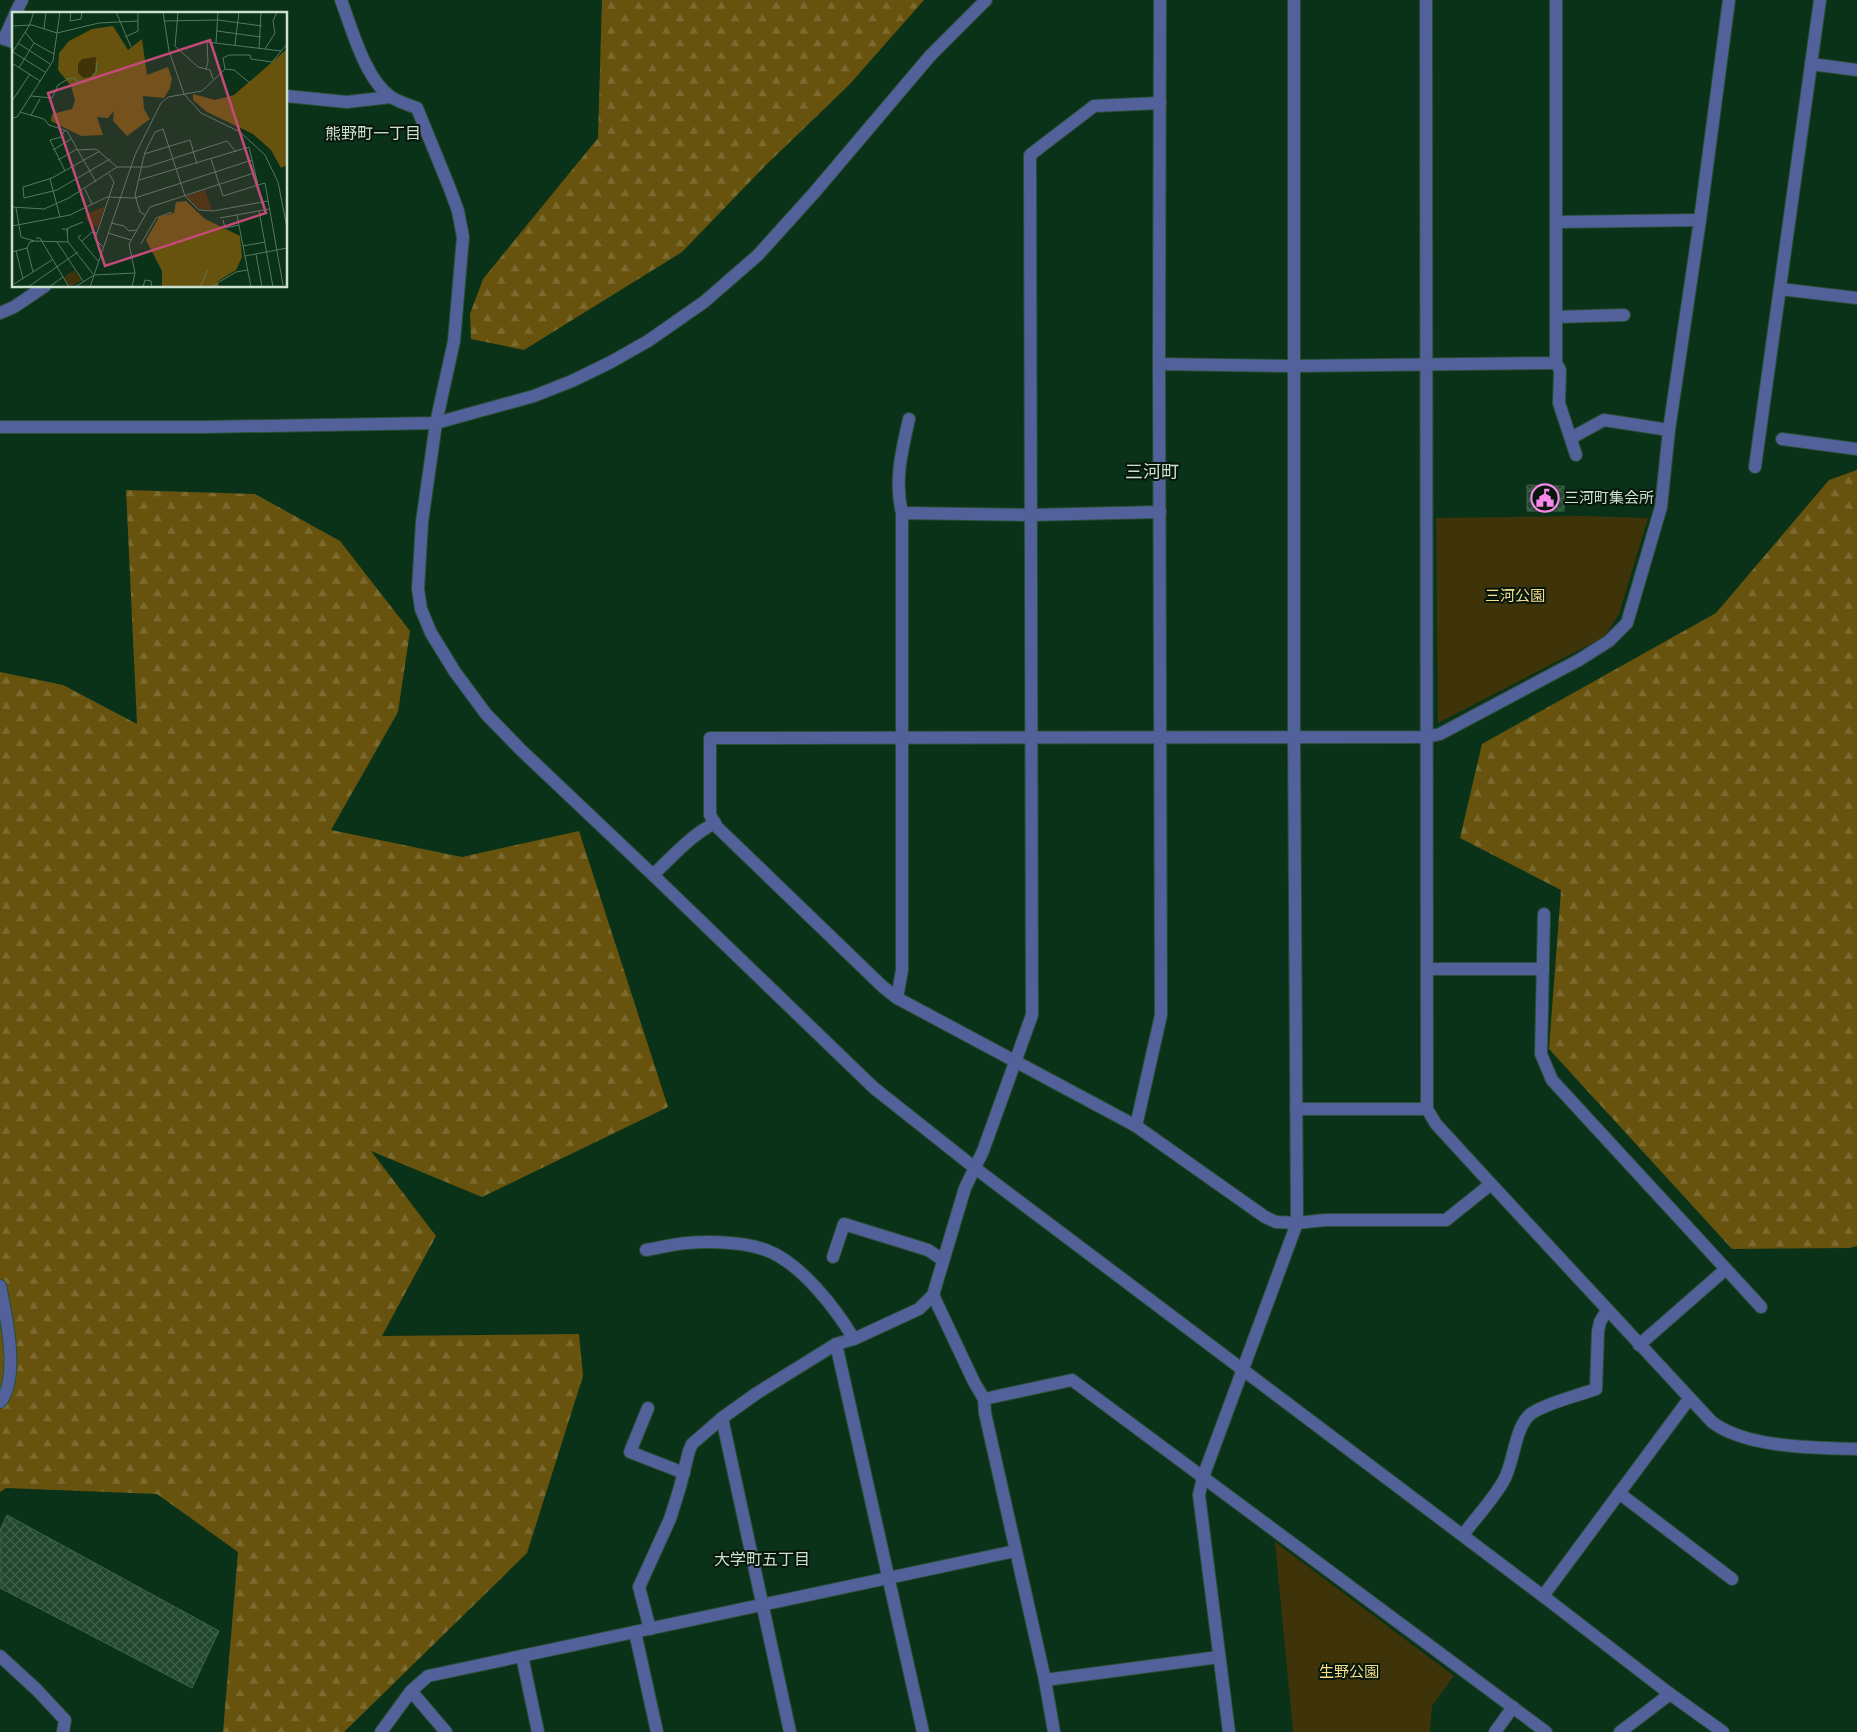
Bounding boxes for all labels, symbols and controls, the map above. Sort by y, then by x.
inset map [12,12,288,288]
district label: 熊野町一丁目 [325,123,421,145]
district label: 三河町 [1125,460,1179,485]
public building icon: 三河町集会所 [1530,483,1560,513]
place label: 三河町集会所 [1564,488,1654,509]
park label: 三河公園 [1485,586,1545,607]
district label: 大学町五丁目 [714,1549,810,1571]
park label: 生野公園 [1319,1662,1379,1683]

